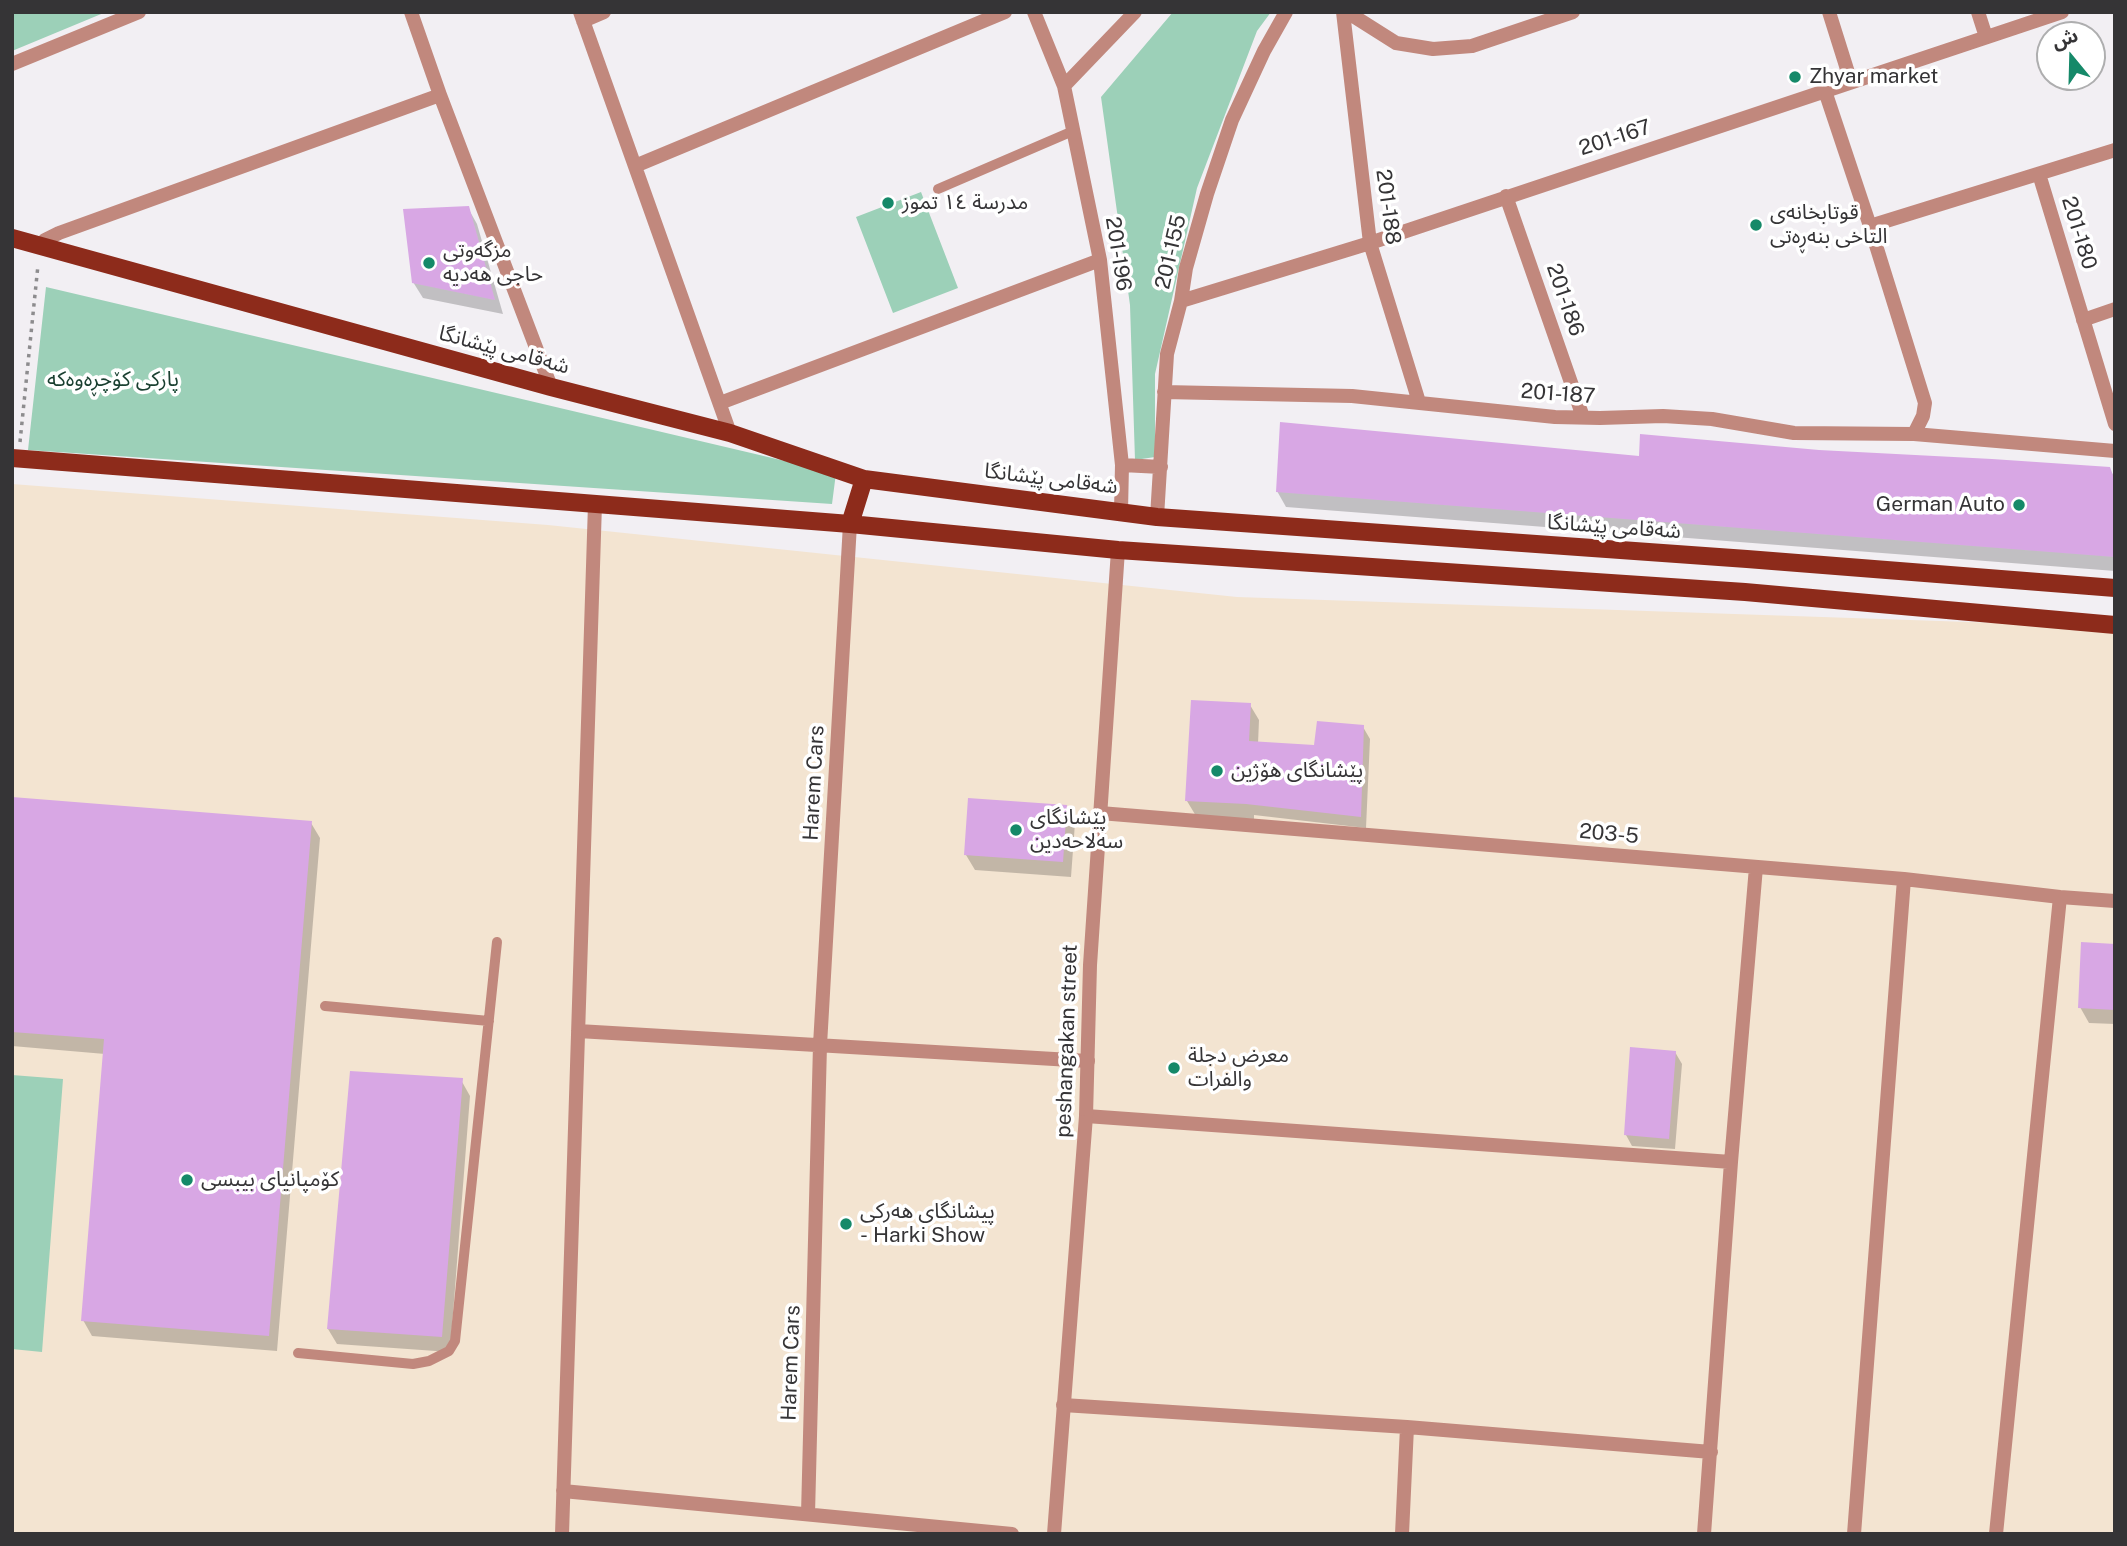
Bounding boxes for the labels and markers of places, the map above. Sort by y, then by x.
place label: Zhyar market [1809,64,1939,90]
marker: Zhyar market [1787,69,1803,85]
place label: مدرسة ١٤ تموز [902,190,1028,216]
marker: مدرسة ١٤ تموز [880,195,896,211]
place label: قوتابخانەی التاخی بنەڕەتی [1770,200,1887,250]
marker: قوتابخانەی التاخی بنەڕەتی [1748,217,1764,233]
place label: مزگەوتی حاجی هەدیە [443,238,543,288]
marker: مزگەوتی حاجی هەدیە [421,255,437,271]
place label: German Auto [1876,492,2005,518]
marker: German Auto [2011,497,2027,513]
place label: پێشانگای هۆژین [1231,758,1363,784]
marker: پێشانگای هۆژین [1209,763,1225,779]
place label: پێشانگای سەلاحەدین [1030,805,1123,855]
marker: پێشانگای سەلاحەدین [1008,822,1024,838]
place label: معرض دجلة والفرات [1188,1043,1289,1093]
marker: معرض دجلة والفرات [1166,1060,1182,1076]
place label: كۆمپانیای بیبسی [201,1167,339,1193]
marker: كۆمپانیای بیبسی [179,1172,195,1188]
place label: پیشانگای هەرکی - Harki Show [860,1199,995,1249]
marker: پیشانگای هەرکی - Harki Show [838,1216,854,1232]

